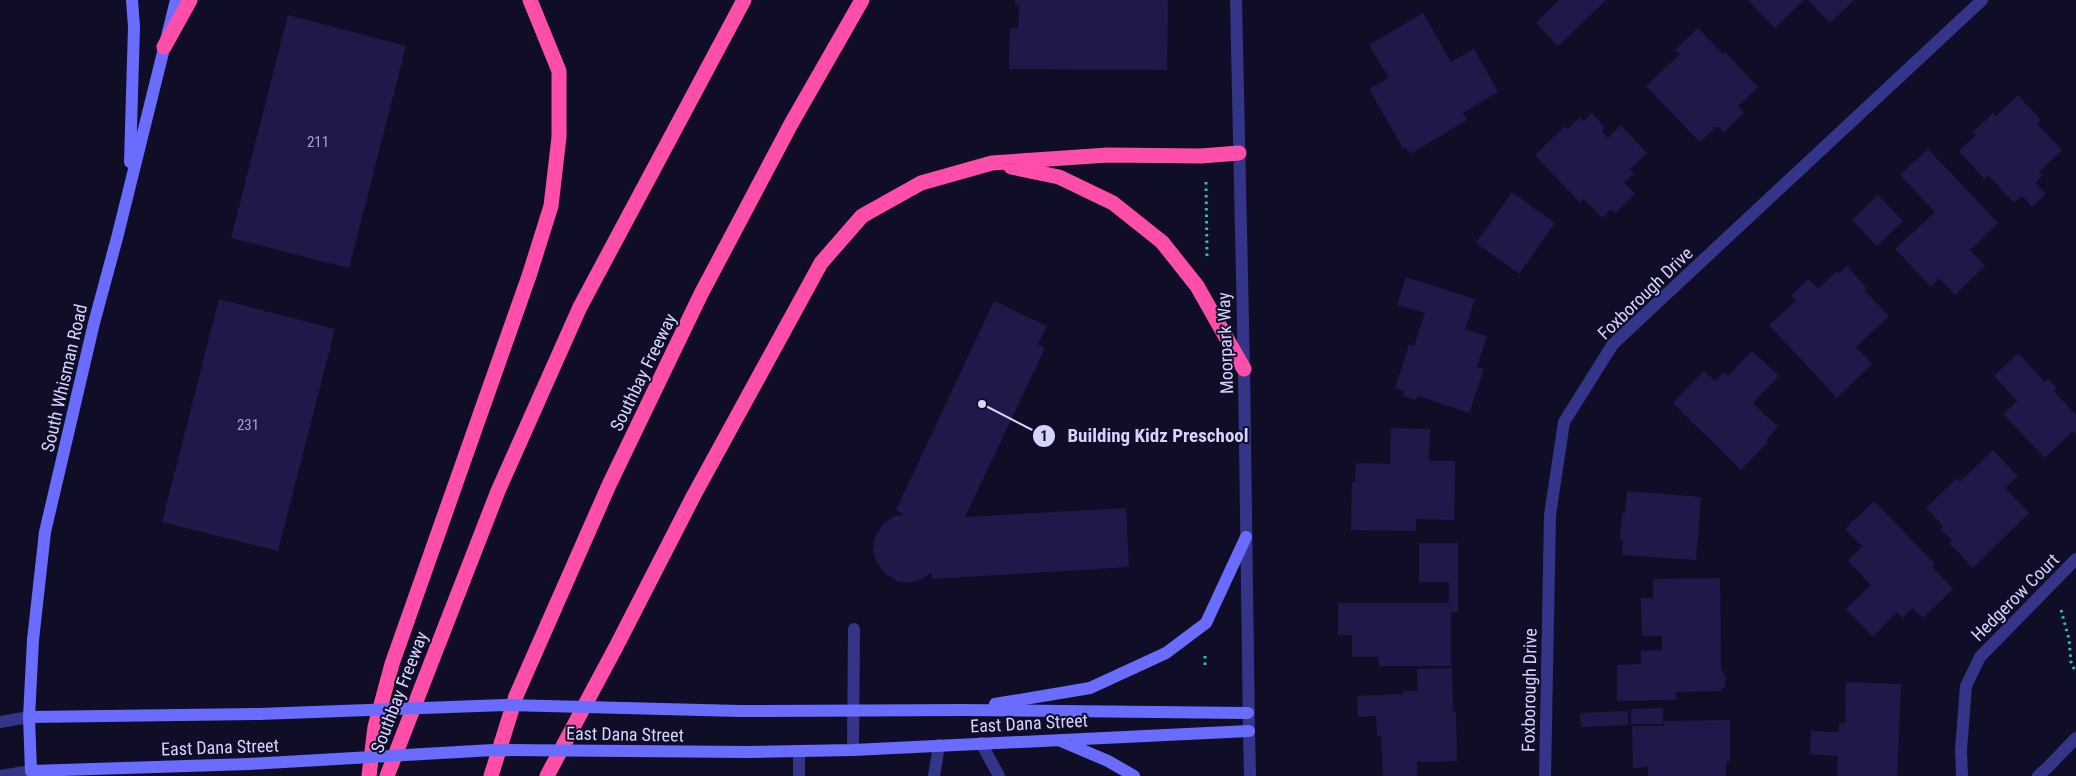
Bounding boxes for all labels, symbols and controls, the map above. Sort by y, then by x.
house number: 211 [307,133,329,151]
street label: Foxborough Drive [1593,242,1697,344]
street label: Moorpark Way [1213,291,1237,394]
street label: South Whisman Road [37,302,91,454]
street label: Southbay Freeway [605,309,681,434]
house number: 231 [237,416,259,434]
callout: Building Kidz Preschool [1032,419,1258,453]
text: Building Kidz Preschool [1067,424,1249,447]
text: 1 [1040,427,1048,445]
street label: Hedgerow Court [1967,549,2063,645]
street label: Southbay Freeway [366,628,432,756]
street label: Foxborough Drive [1517,628,1541,752]
street label: East Dana Street [970,709,1088,737]
street label: East Dana Street [566,722,684,746]
street label: East Dana Street [161,734,279,760]

